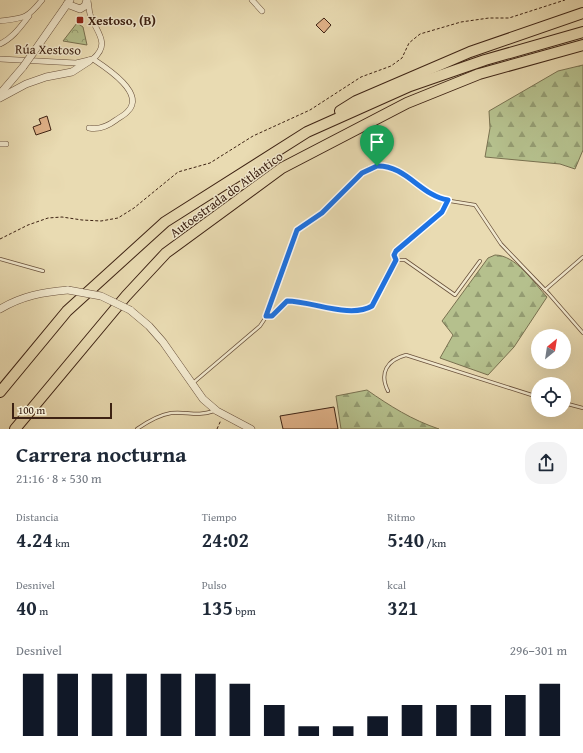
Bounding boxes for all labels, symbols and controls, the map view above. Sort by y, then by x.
place label: Xestoso, (B) [88,11,156,30]
marker: Xestoso, (B) [75,15,85,25]
street label: Rúa Xestoso [15,39,81,60]
pin [360,125,394,166]
icon: arrive [366,131,388,153]
street label: Autoestrada do Atlántico [166,147,287,242]
north arrow [531,329,571,369]
map controls [531,329,571,417]
button: locate [531,377,571,417]
scale bar [12,401,112,420]
text: 100 m [18,402,45,418]
text: Carrera nocturna [16,438,187,470]
button: share [525,442,567,484]
text: 21:16 · 8 × 530 m [16,469,102,488]
text: Distancia [16,509,59,525]
text: Tiempo [202,509,237,525]
text: Ritmo [387,509,415,525]
text: 4.24 [16,525,53,554]
text: 24:02 [202,525,249,554]
text: 5:40 [387,525,424,554]
text: km [53,535,70,551]
text: /km [424,535,446,551]
text: Desnivel [16,577,55,593]
text: Pulso [202,577,227,593]
text: kcal [387,577,406,593]
text: 40 [16,593,37,622]
text: 135 [202,593,233,622]
text: 321 [387,593,418,622]
text: m [37,603,48,619]
text: bpm [233,603,256,619]
text: Desnivel [16,641,62,660]
text: 296–301 m [510,641,567,660]

